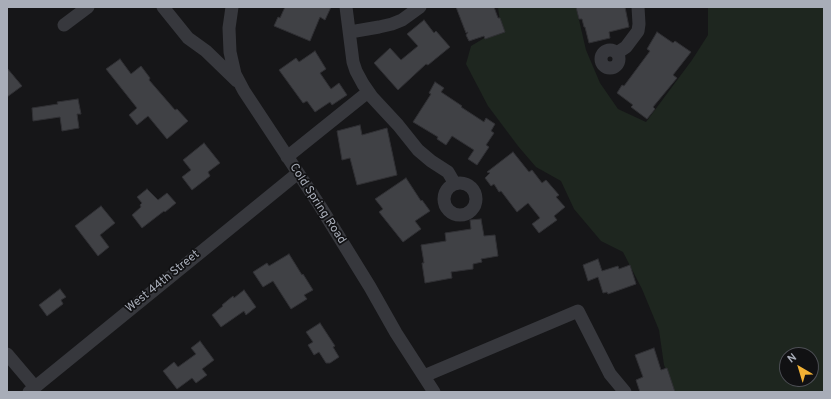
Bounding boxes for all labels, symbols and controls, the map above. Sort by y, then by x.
street label: Cold Spring Road [286,161,348,247]
street label: West 44th Street [123,248,203,316]
north arrow [779,347,819,387]
text: N [785,350,800,366]

